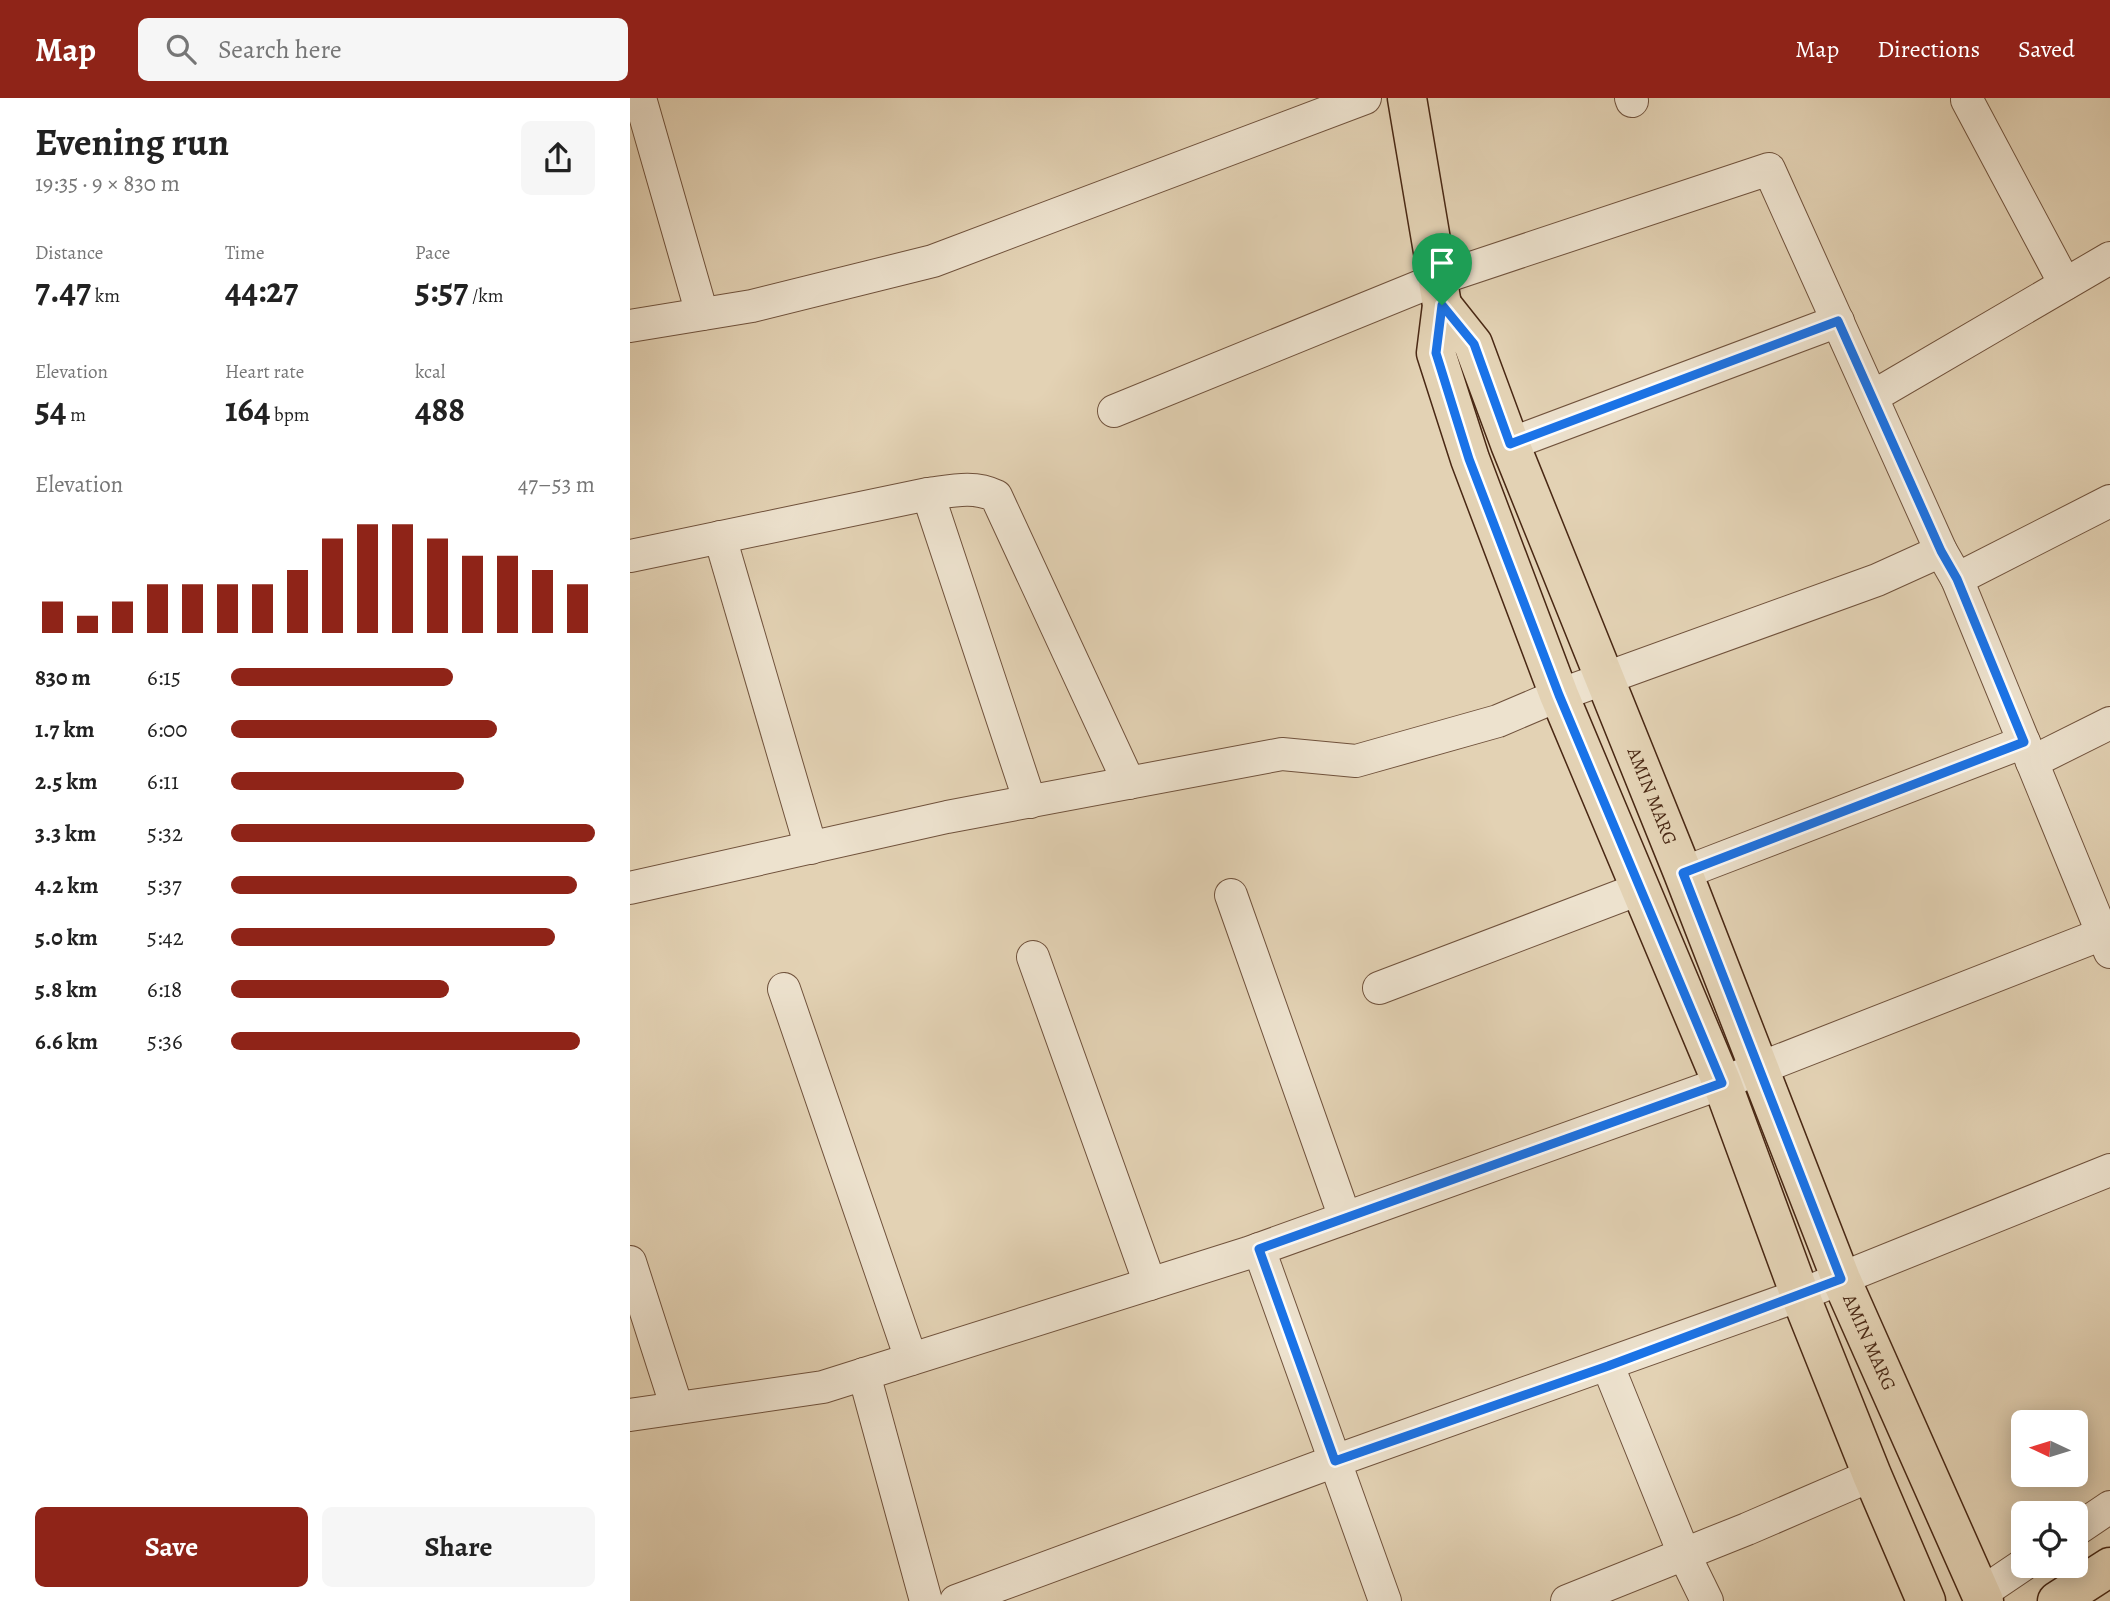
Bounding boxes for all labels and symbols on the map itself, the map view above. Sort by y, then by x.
pin [1412,233,1472,305]
street label: AMIN MARG [1620,743,1683,849]
street label: AMIN MARG [1836,1289,1902,1395]
north arrow [2011,1410,2088,1488]

